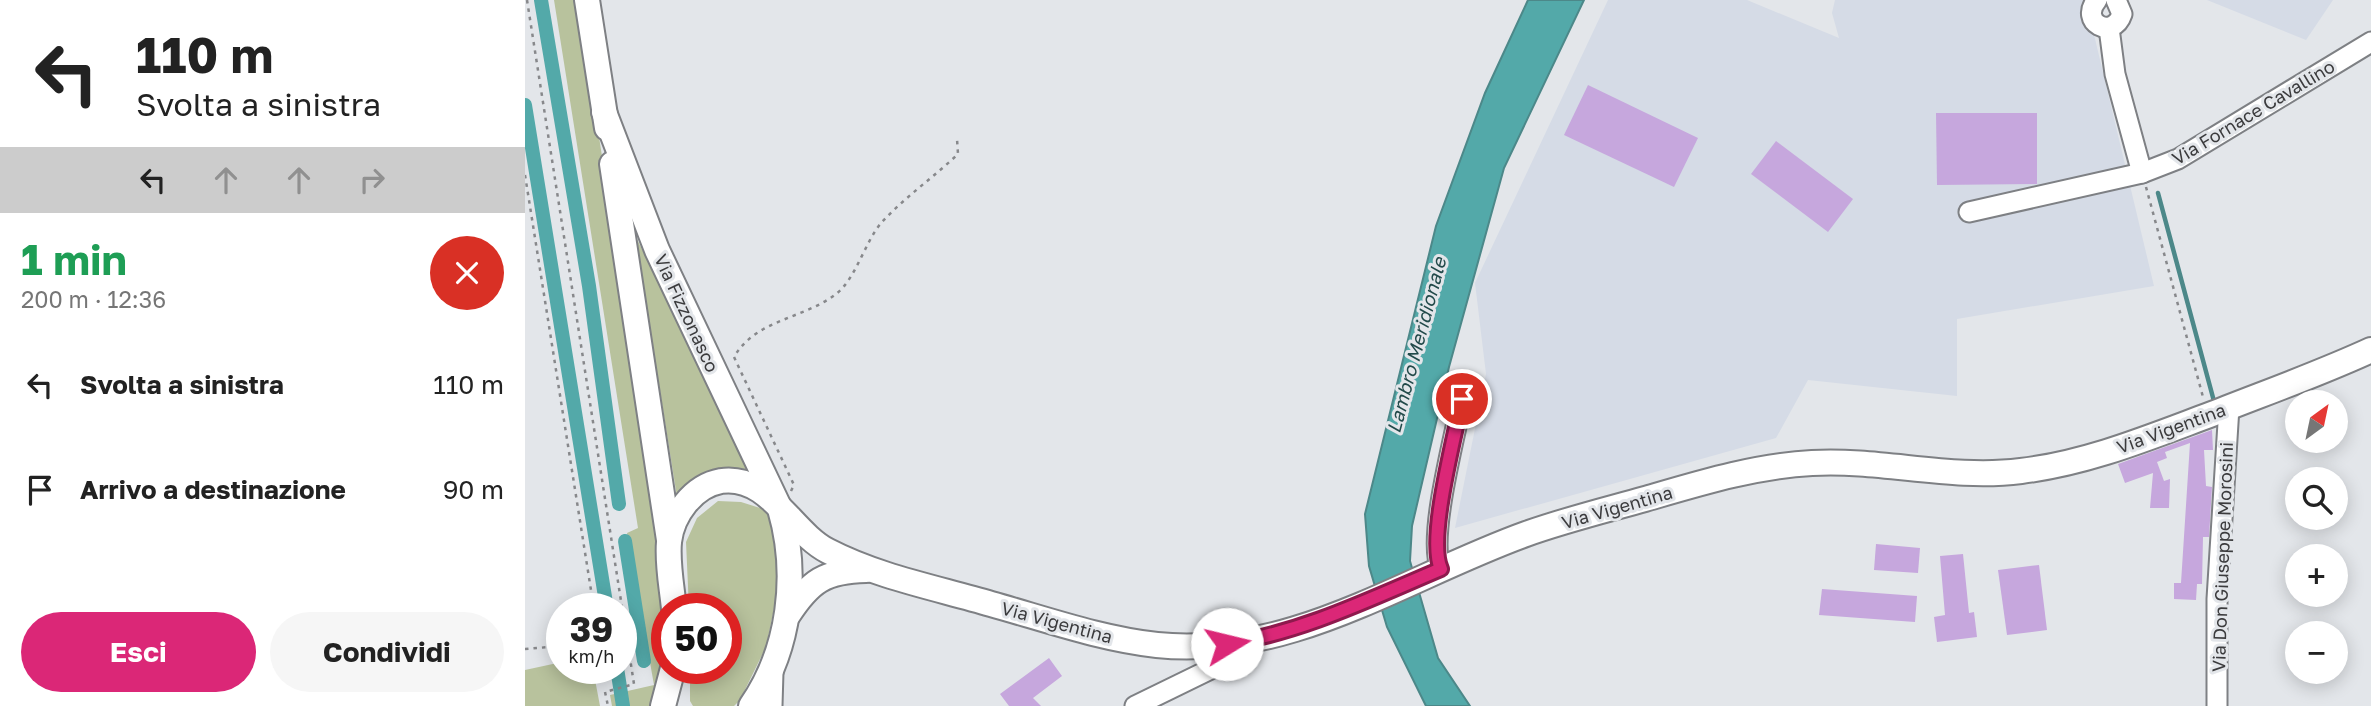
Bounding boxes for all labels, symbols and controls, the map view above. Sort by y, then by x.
text: 110 m [136,25,273,84]
icon: left [21,28,112,119]
street label: Via Fornace Cavallino [2168,55,2338,169]
text: Svolta a sinistra [136,85,381,123]
icon: left [134,161,172,199]
icon: ahead [207,161,245,199]
icon: ahead [280,161,318,199]
icon: right [353,161,391,199]
text: 1 min [21,234,127,284]
button: close [430,236,504,310]
street label: Via Fizzonasco [650,250,724,376]
water label: Lambro Meridionale [1381,253,1451,435]
text: 200 m · 12:36 [21,285,166,313]
icon: left [21,366,59,404]
text: Svolta a sinistra [80,369,284,400]
text: 110 m [433,369,504,400]
pin [1432,369,1492,429]
icon: arrive [1443,380,1481,418]
north arrow [2285,390,2349,453]
map controls [2285,390,2348,684]
street label: Via Vigentina [2114,398,2228,458]
street label: Via Don Giuseppe Morosini [2207,442,2237,672]
button: search [2285,467,2348,530]
icon: arrive [21,471,59,509]
text: Arrivo a destinazione [80,474,346,505]
text: 90 m [443,474,504,505]
street label: Via Vigentina [1559,481,1675,533]
button: + [2285,544,2348,607]
speed limit sign: 50 [651,593,742,684]
street label: Via Vigentina [999,597,1115,647]
position arrow [1190,607,1264,681]
text: 39 [570,608,613,650]
button: Esci [21,612,256,692]
button: Condividi [270,612,504,692]
button: − [2285,621,2348,684]
text: km/h [569,645,614,667]

